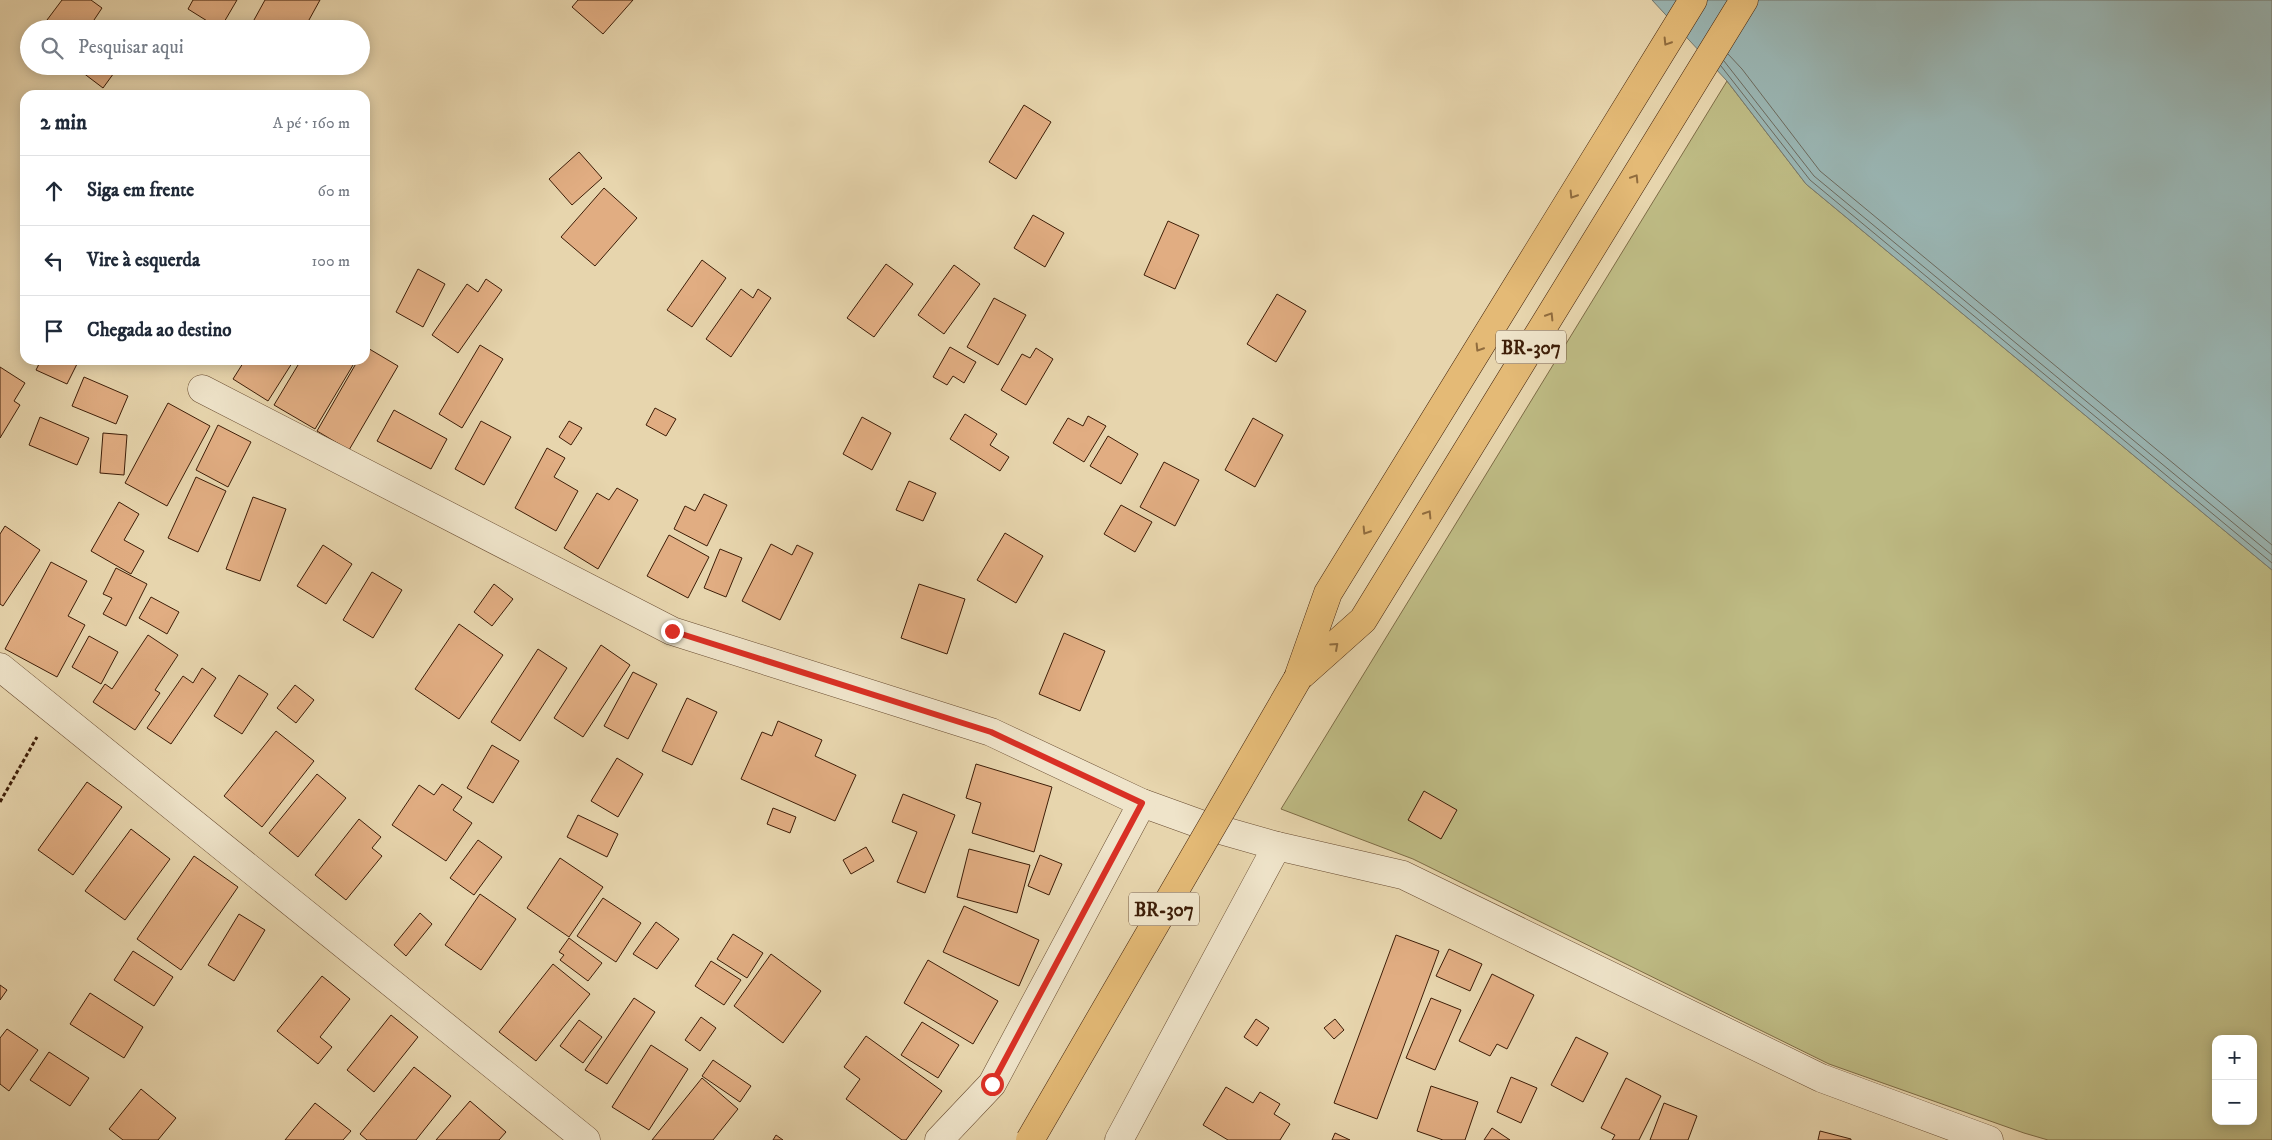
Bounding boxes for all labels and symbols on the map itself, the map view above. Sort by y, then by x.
one-way arrow [1664,36,1674,45]
one-way arrow [1628,174,1638,183]
one-way arrow [1570,189,1579,198]
one-way arrow [1543,313,1553,322]
road number: BR-307 [1496,331,1566,364]
one-way arrow [1475,343,1485,352]
one-way arrow [1422,511,1432,520]
one-way arrow [1362,526,1372,535]
route end [661,620,684,643]
one-way arrow [1329,643,1338,652]
road number: BR-307 [1129,892,1199,926]
route start [981,1073,1004,1096]

